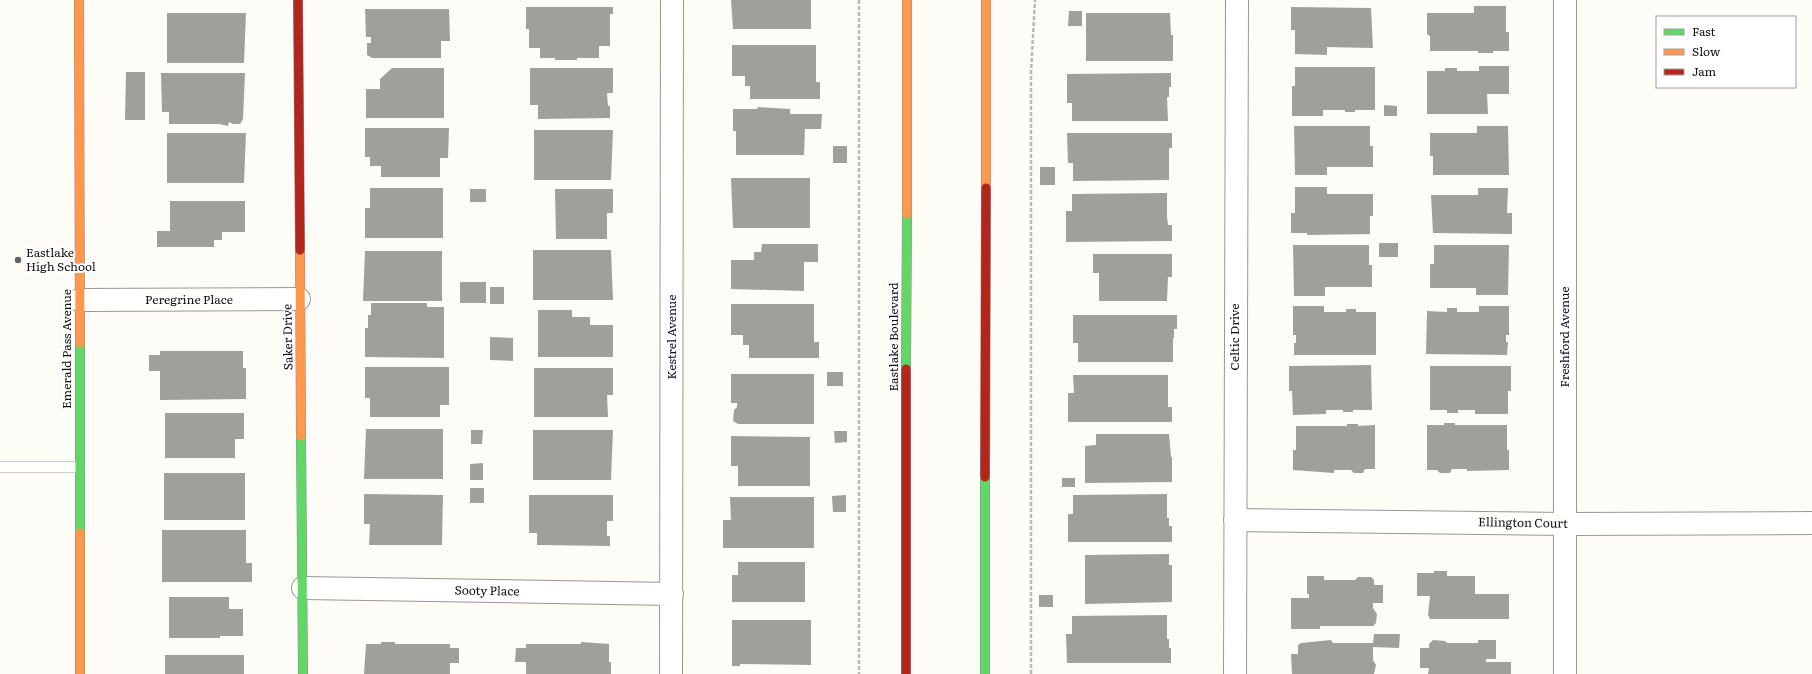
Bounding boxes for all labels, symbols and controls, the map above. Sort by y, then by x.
legend [1656,16,1796,88]
text: Fast [1692,22,1716,40]
text: Slow [1692,42,1721,60]
text: Jam [1692,62,1717,80]
place label: Eastlake High School [26,243,96,275]
marker: Eastlake High School [13,255,23,265]
street label: Eastlake Boulevard [884,282,902,392]
street label: Freshford Avenue [1555,287,1573,387]
street label: Emerald Pass Avenue [57,289,75,409]
street label: Peregrine Place [145,290,233,308]
street label: Kestrel Avenue [662,295,680,379]
street label: Celtic Drive [1225,303,1243,371]
street label: Saker Drive [277,304,297,370]
street label: Ellington Court [1478,512,1568,532]
street label: Sooty Place [454,580,520,600]

